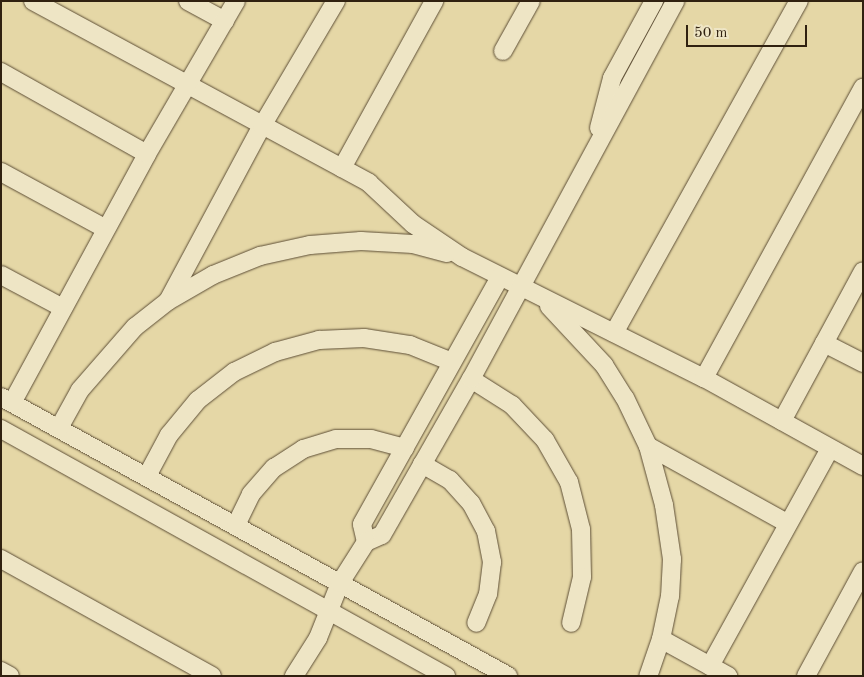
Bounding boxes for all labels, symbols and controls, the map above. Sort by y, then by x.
scale bar [689,15,810,47]
text: 50 m [694,26,728,41]

